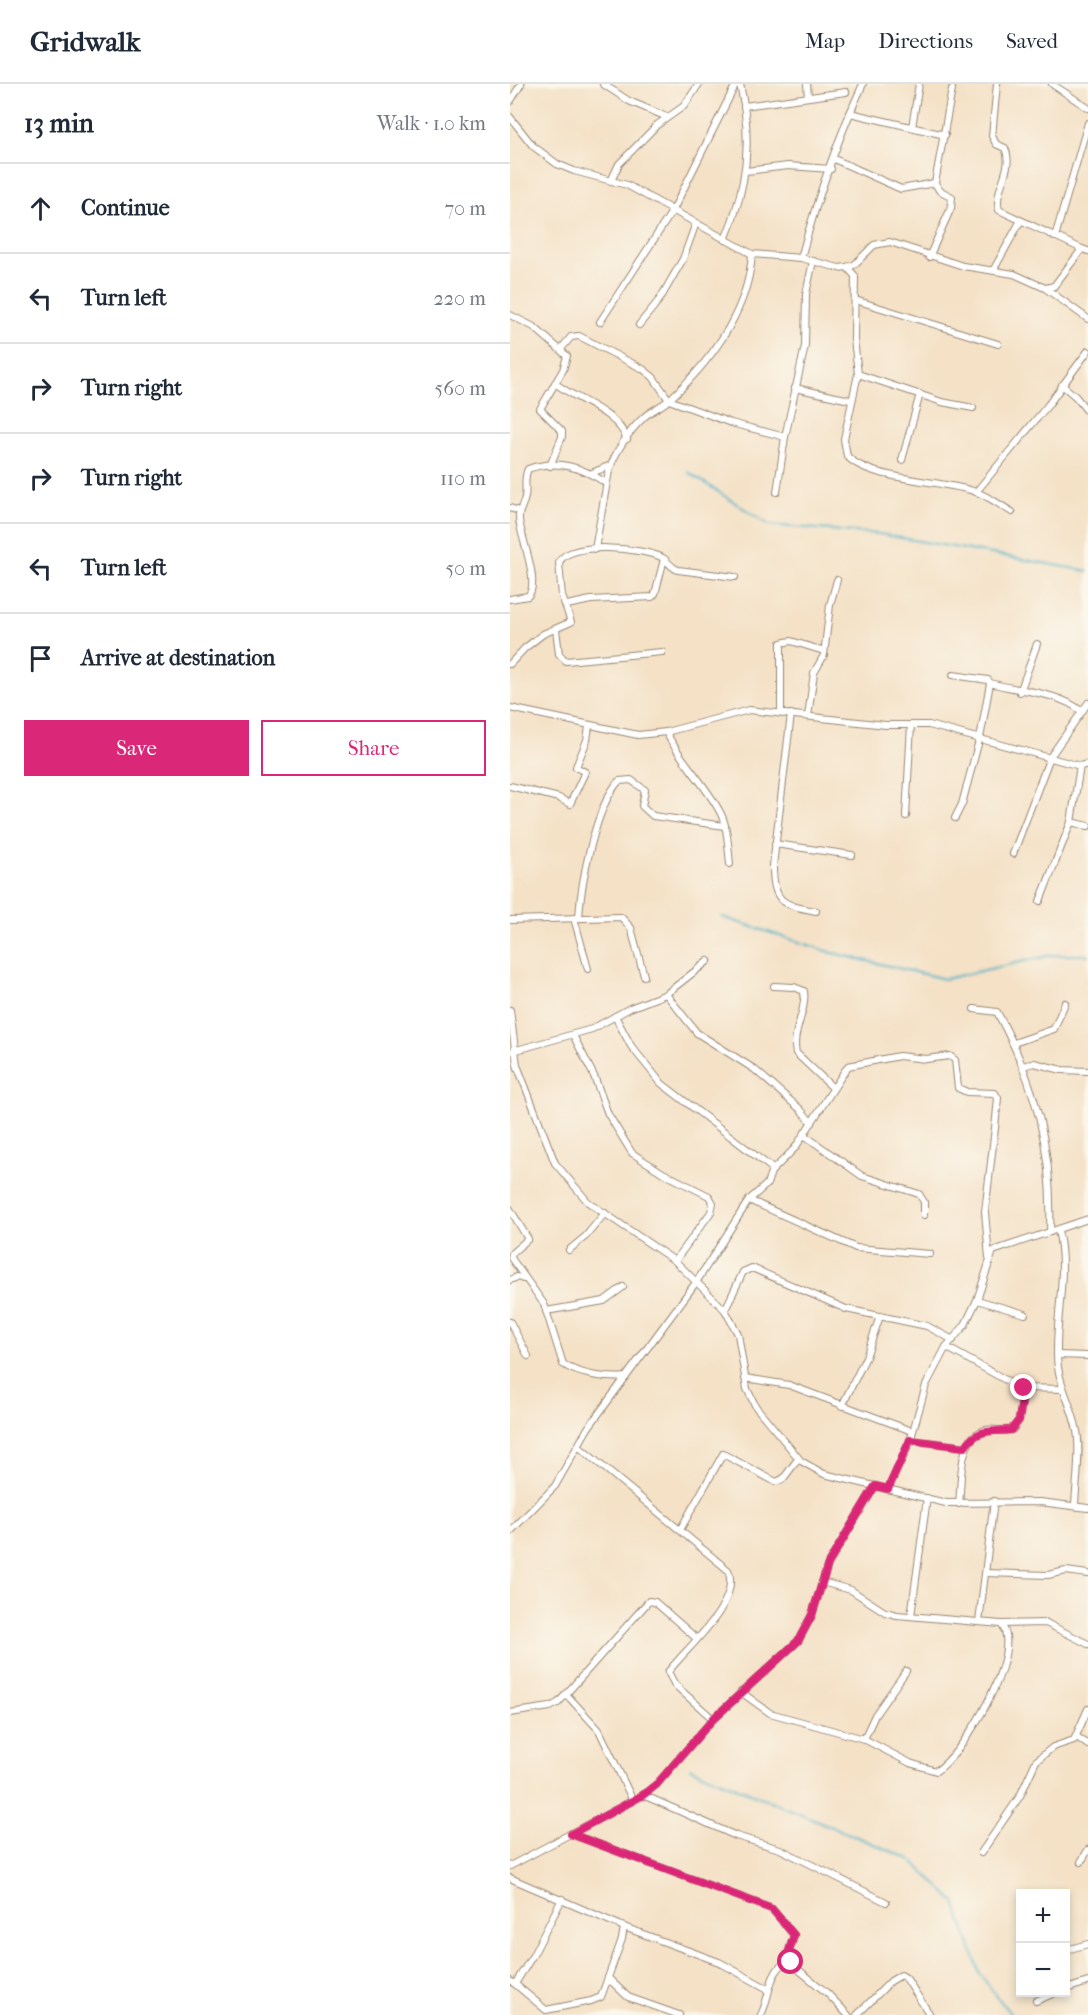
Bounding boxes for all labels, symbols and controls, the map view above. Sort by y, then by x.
text: Gridwalk [30,25,141,58]
text: Map [805,29,845,53]
text: Directions [878,29,973,53]
text: Saved [1006,29,1058,53]
text: 13 min [24,108,94,139]
text: Walk · 1.0 km [377,112,486,135]
icon: ahead [24,192,57,225]
text: Continue [81,195,170,221]
text: 70 m [444,197,486,220]
icon: left [24,282,57,315]
text: Turn left [81,285,167,311]
text: 220 m [433,287,486,310]
icon: right [24,372,57,405]
text: Turn right [81,375,182,401]
text: 560 m [435,377,486,400]
icon: right [24,462,57,495]
text: Turn right [81,465,182,491]
text: 110 m [440,467,486,490]
icon: left [24,552,57,585]
text: Turn left [81,555,167,581]
text: 50 m [445,557,486,580]
icon: arrive [24,642,57,675]
text: Arrive at destination [81,645,275,671]
button: Save [24,720,249,776]
button: Share [261,720,486,776]
route end [1010,1374,1036,1400]
map controls [1016,1889,1070,1997]
button: + [1016,1889,1070,1943]
button: − [1016,1943,1070,1997]
route start [777,1948,803,1974]

